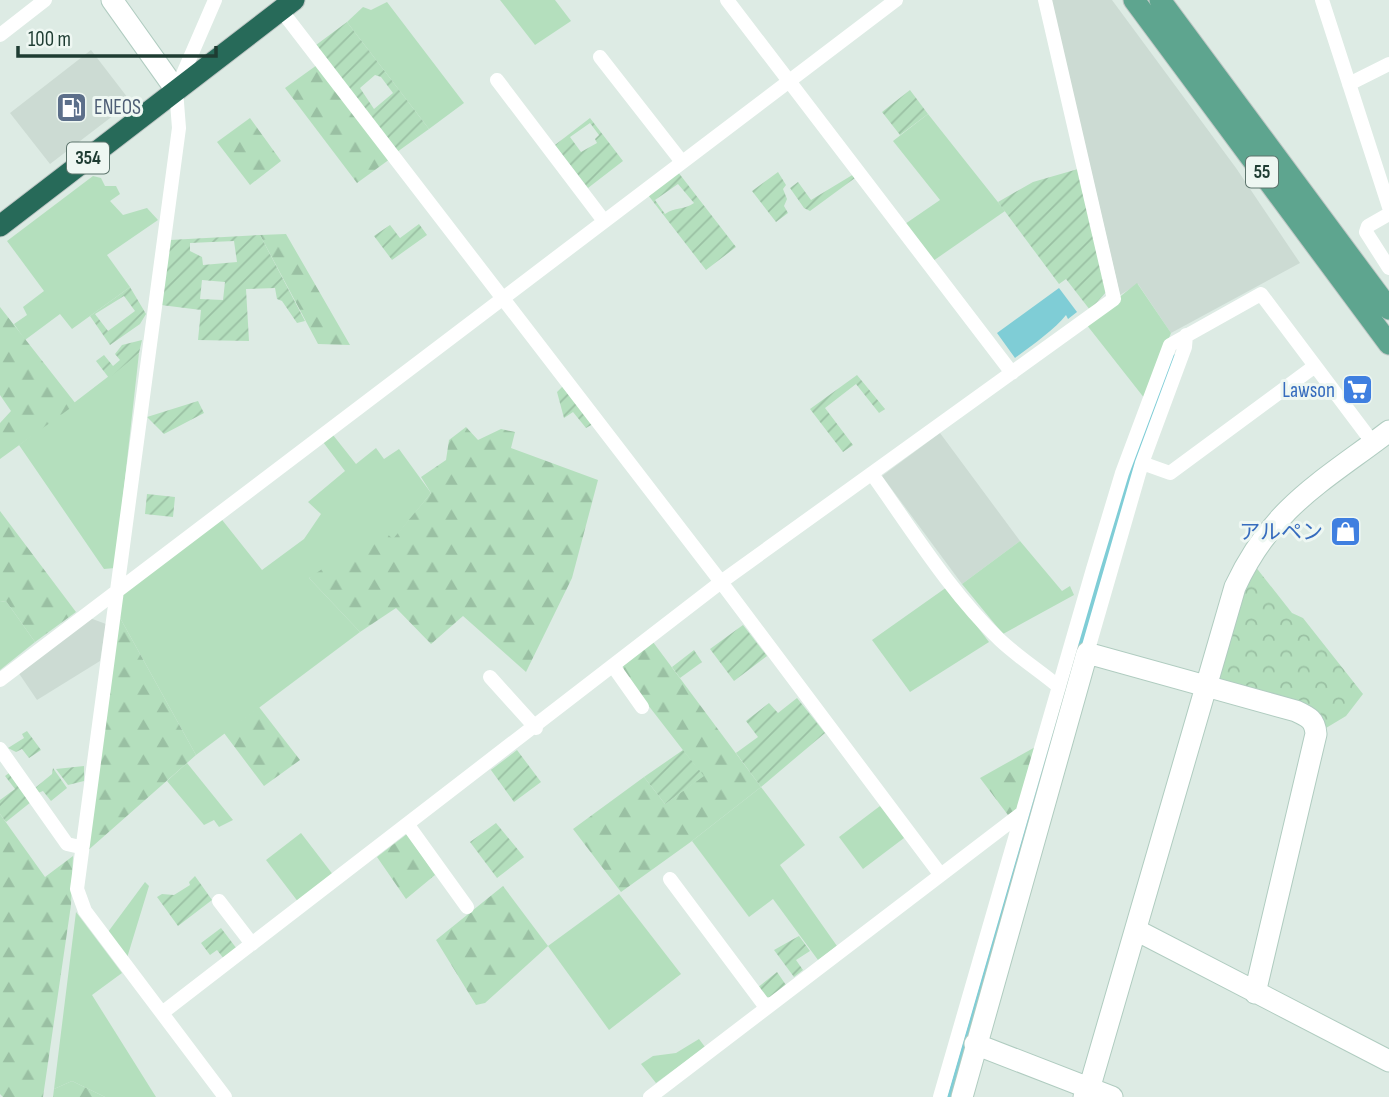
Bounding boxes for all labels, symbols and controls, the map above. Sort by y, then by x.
scale bar [18,14,215,58]
text: 100 m [28,27,71,52]
fuel station icon: ENEOS [54,90,88,124]
place label: ENEOS [94,95,141,120]
road number: 354 [67,142,109,174]
road number: 55 [1246,156,1278,188]
supermarket icon: Lawson [1341,373,1375,407]
place label: Lawson [1282,378,1335,403]
shop icon: アルペン [1329,515,1363,549]
place label: アルペン [1239,520,1323,545]

